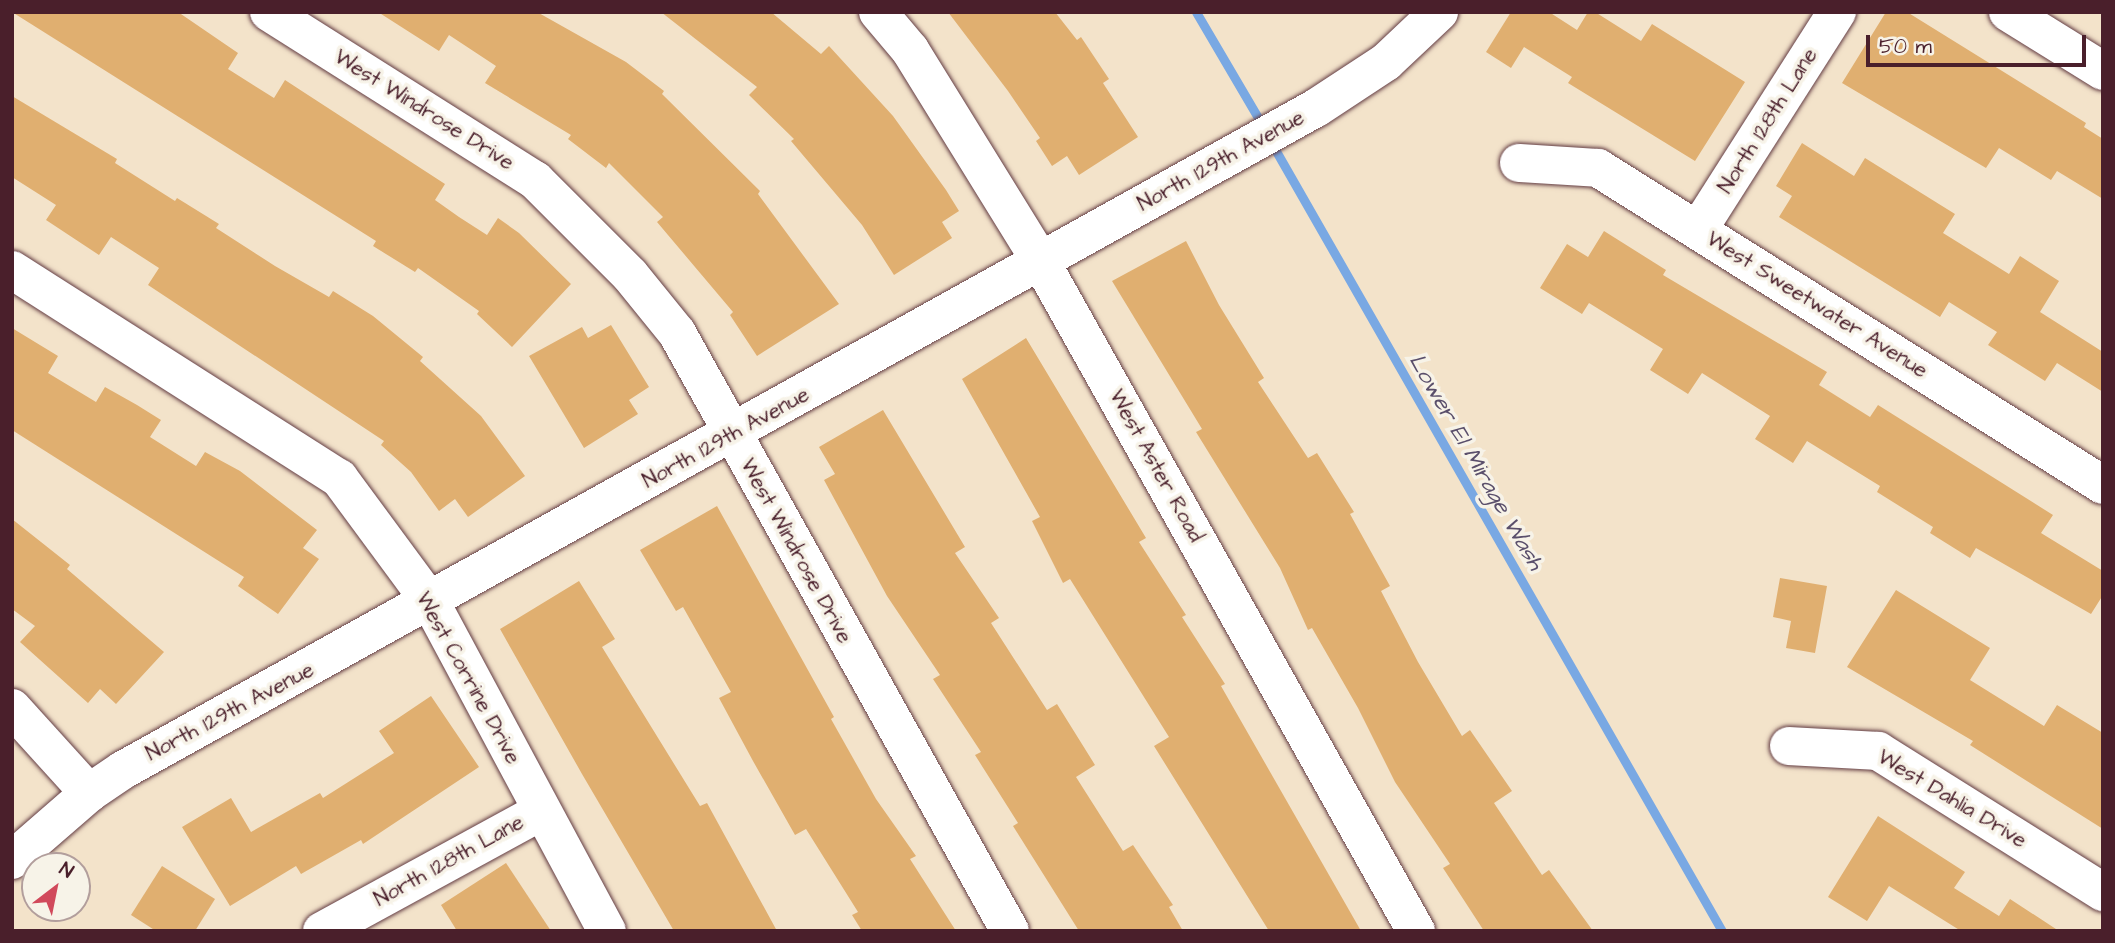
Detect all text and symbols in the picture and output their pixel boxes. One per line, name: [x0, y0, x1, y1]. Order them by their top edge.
scale bar: [1870, 21, 2090, 65]
text: 50 m: [1879, 32, 1932, 61]
street label: West Windrose Drive: [330, 44, 518, 176]
street label: North 128th Lane: [1713, 44, 1823, 198]
street label: North 129th Avenue: [1134, 105, 1308, 217]
street label: West Sweetwater Avenue: [1702, 226, 1932, 384]
water label: Lower El Mirage Wash: [1403, 349, 1549, 575]
street label: North 129th Avenue: [639, 382, 813, 494]
street label: West Aster Road: [1104, 385, 1208, 547]
street label: West Windrose Drive: [735, 454, 857, 648]
street label: West Corrine Drive: [410, 588, 526, 768]
street label: North 129th Avenue: [142, 657, 318, 767]
street label: West Dahlia Drive: [1873, 745, 2031, 853]
street label: North 128th Lane: [370, 810, 528, 912]
north arrow: [21, 852, 91, 922]
text: N: [54, 856, 79, 885]

